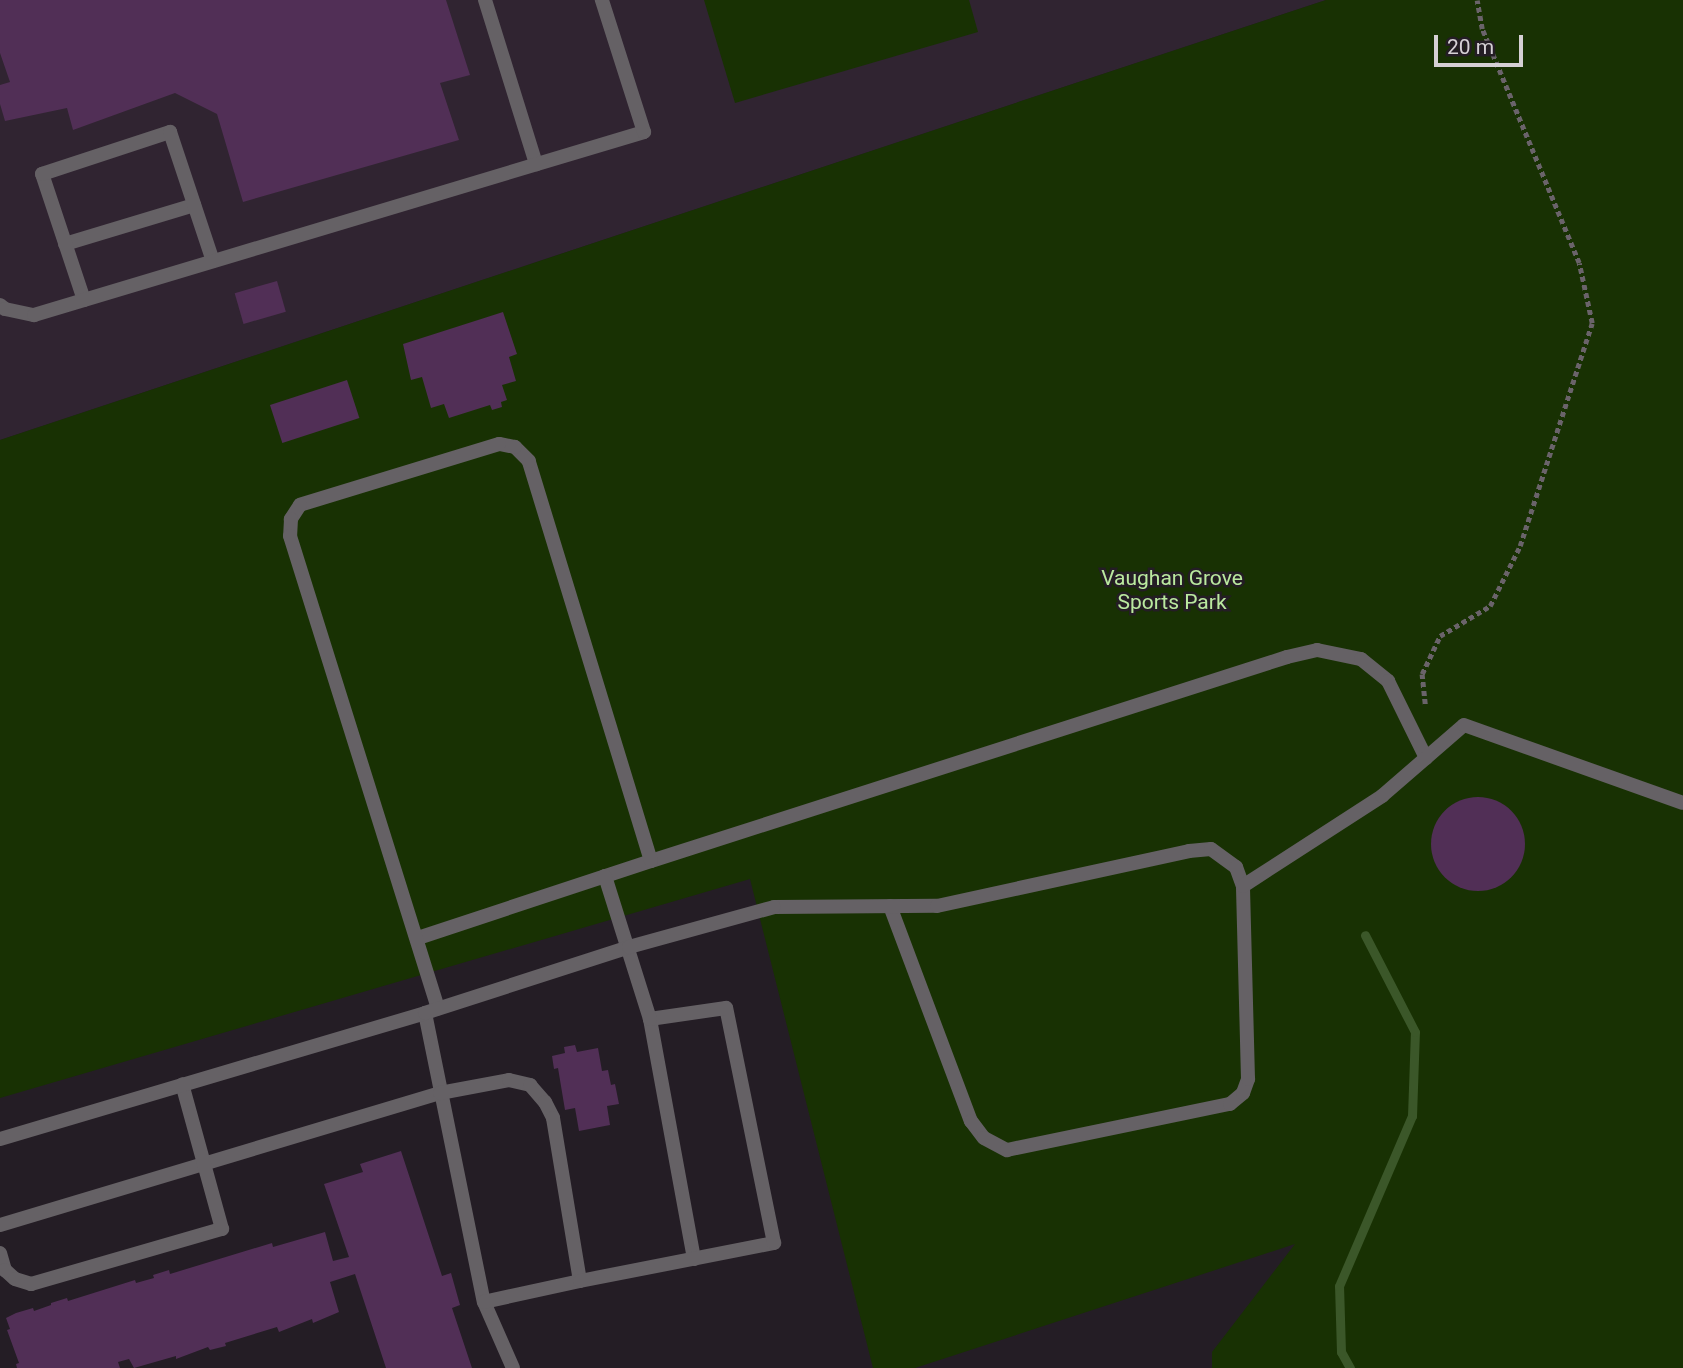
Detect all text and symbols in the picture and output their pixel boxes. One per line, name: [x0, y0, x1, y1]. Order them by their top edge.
scale bar: [1438, 21, 1527, 65]
text: 20 m: [1447, 35, 1494, 59]
park label: Vaughan Grove Sports Park: [1101, 565, 1243, 615]

